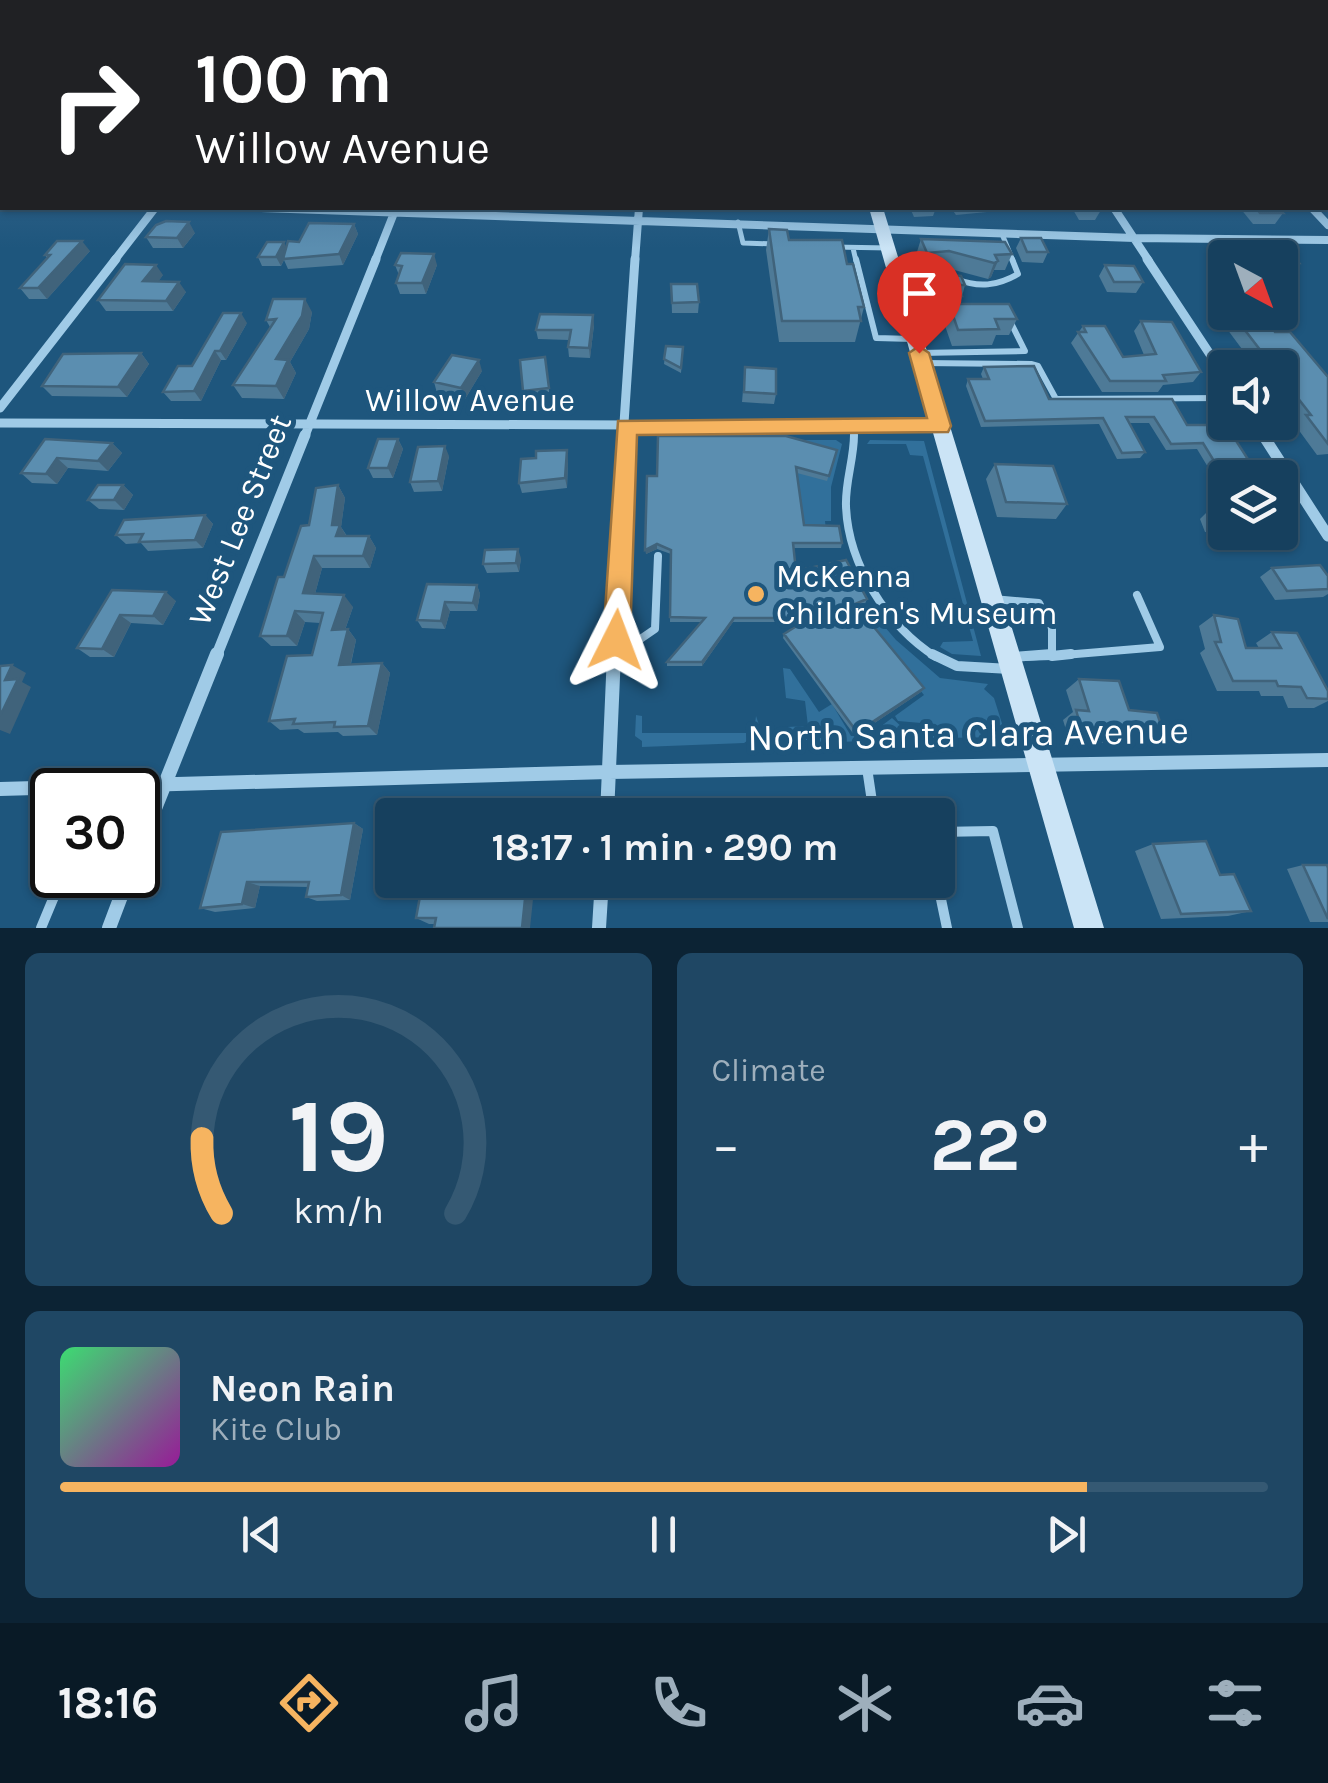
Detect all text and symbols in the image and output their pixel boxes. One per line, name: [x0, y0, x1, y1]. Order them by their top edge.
text: 100 m: [195, 38, 393, 120]
icon: right: [30, 40, 160, 170]
text: Willow Avenue: [195, 122, 490, 174]
north arrow: [1208, 240, 1298, 330]
map controls: [1208, 240, 1298, 550]
pin: [877, 251, 962, 354]
icon: arrive: [892, 266, 947, 321]
button: sound: [1208, 350, 1298, 440]
street label: Willow Avenue: [365, 382, 575, 419]
street label: West Lee Street: [181, 409, 299, 631]
button: layers: [1208, 460, 1298, 550]
place label: McKenna Children's Museum: [776, 558, 1058, 632]
marker: McKenna Children's Museum: [745, 583, 767, 605]
position arrow: [564, 588, 668, 692]
street label: North Santa Clara Avenue: [747, 708, 1189, 760]
speed limit sign: 30: [30, 768, 160, 898]
text: 18:17 · 1 min · 290 m: [492, 825, 838, 870]
text: Climate: [712, 1052, 826, 1089]
text: 19: [288, 1076, 389, 1197]
text: 22°: [930, 1101, 1050, 1189]
text: −: [712, 1113, 740, 1177]
text: +: [1239, 1113, 1268, 1177]
text: km/h: [293, 1190, 384, 1232]
text: Neon Rain: [210, 1366, 395, 1411]
text: Kite Club: [210, 1411, 342, 1448]
icon: previous: [234, 1507, 289, 1562]
icon: pause: [636, 1507, 691, 1562]
icon: next: [1039, 1507, 1094, 1562]
icon: directions: [274, 1668, 344, 1738]
icon: music: [459, 1668, 529, 1738]
icon: phone: [644, 1668, 714, 1738]
icon: climate: [830, 1668, 900, 1738]
icon: car: [1015, 1668, 1085, 1738]
icon: filters: [1200, 1668, 1270, 1738]
text: 18:16: [58, 1677, 158, 1729]

